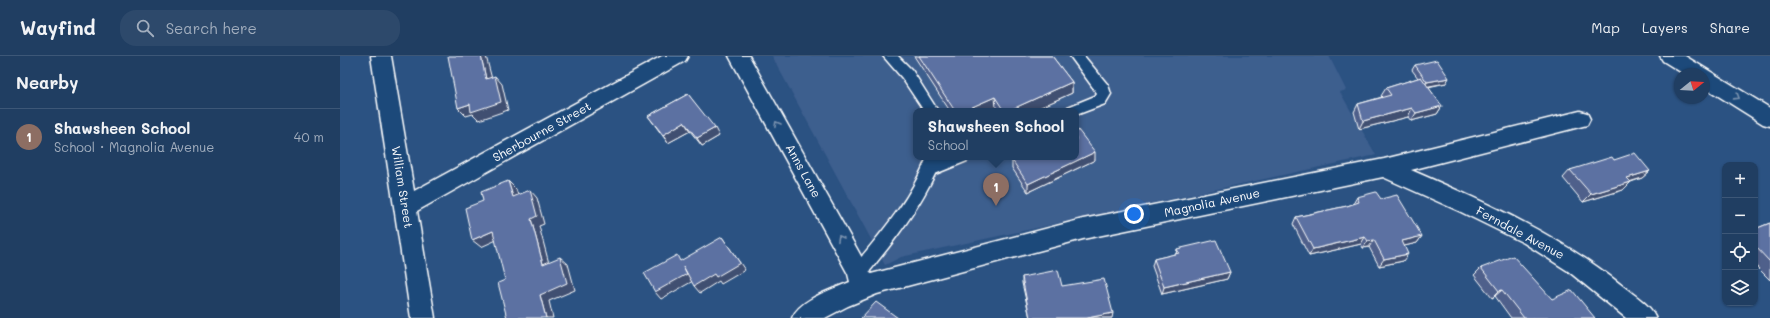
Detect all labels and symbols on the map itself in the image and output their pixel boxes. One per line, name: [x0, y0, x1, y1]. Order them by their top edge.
north arrow: [1674, 68, 1710, 104]
one-way arrow: [1733, 93, 1740, 100]
street label: Sherbourne Street: [489, 97, 594, 165]
one-way arrow: [774, 121, 782, 128]
street label: Anns Lane: [783, 141, 825, 200]
street label: William Street: [389, 145, 417, 229]
pin: 1: [983, 173, 1009, 206]
street label: Magnolia Avenue: [1163, 184, 1261, 220]
street label: Ferndale Avenue: [1474, 202, 1567, 262]
your location: [1124, 204, 1144, 224]
one-way arrow: [837, 235, 845, 242]

